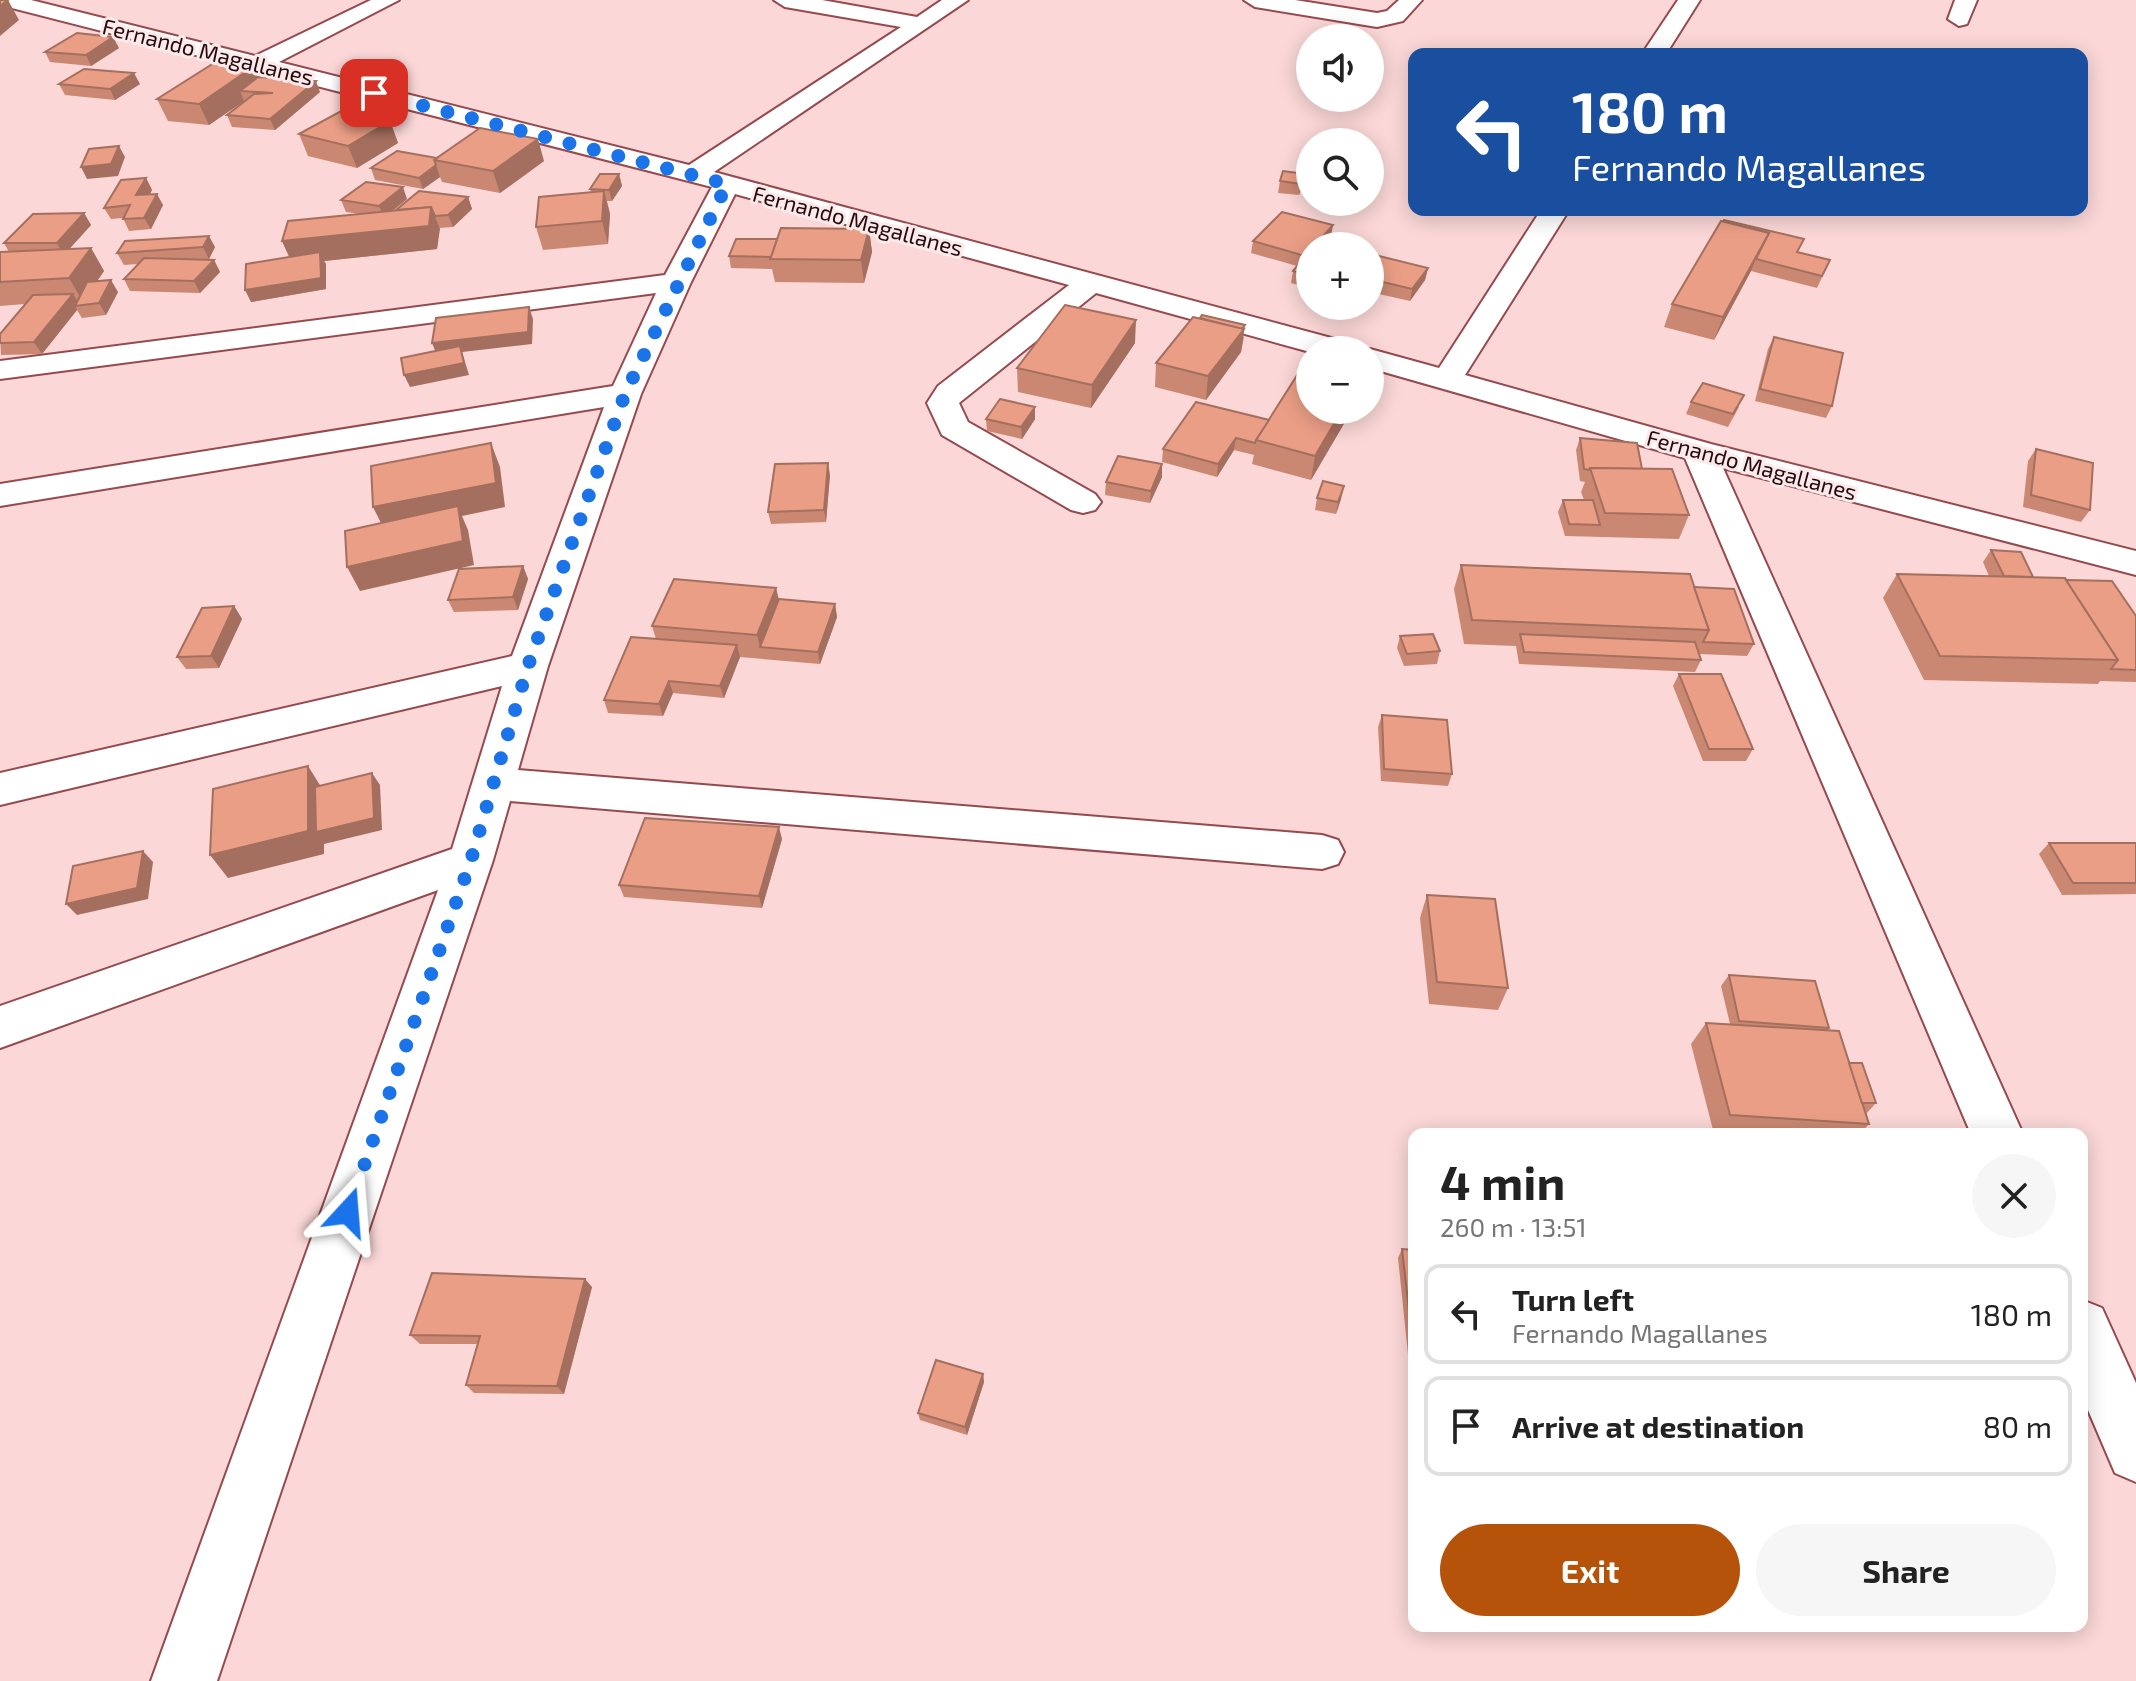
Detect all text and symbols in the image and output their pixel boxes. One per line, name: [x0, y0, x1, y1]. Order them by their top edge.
street label: Fernando Magallanes: [100, 12, 316, 90]
map controls: [1296, 24, 1384, 424]
button: sound: [1296, 24, 1384, 112]
pin: [340, 59, 408, 127]
icon: arrive: [352, 71, 396, 115]
text: 180 m: [1572, 77, 1728, 144]
icon: left: [1440, 80, 1544, 184]
button: search: [1296, 128, 1384, 216]
text: Fernando Magallanes: [1572, 145, 1926, 188]
street label: Fernando Magallanes: [750, 179, 966, 261]
button: +: [1296, 232, 1384, 320]
button: −: [1296, 336, 1384, 424]
street label: Fernando Magallanes: [1644, 423, 1860, 505]
text: 4 min: [1440, 1152, 1565, 1210]
button: close: [1972, 1154, 2056, 1238]
position arrow: [306, 1170, 390, 1254]
text: 260 m · 13:51: [1440, 1211, 1587, 1242]
text: Turn left: [1512, 1281, 1634, 1317]
icon: left: [1444, 1292, 1488, 1336]
text: 180 m: [1971, 1296, 2052, 1332]
text: Fernando Magallanes: [1512, 1317, 1768, 1348]
icon: arrive: [1444, 1404, 1488, 1448]
text: Arrive at destination: [1512, 1408, 1804, 1444]
text: 80 m: [1983, 1408, 2052, 1444]
button: Exit: [1440, 1524, 1740, 1616]
button: Share: [1756, 1524, 2056, 1616]

